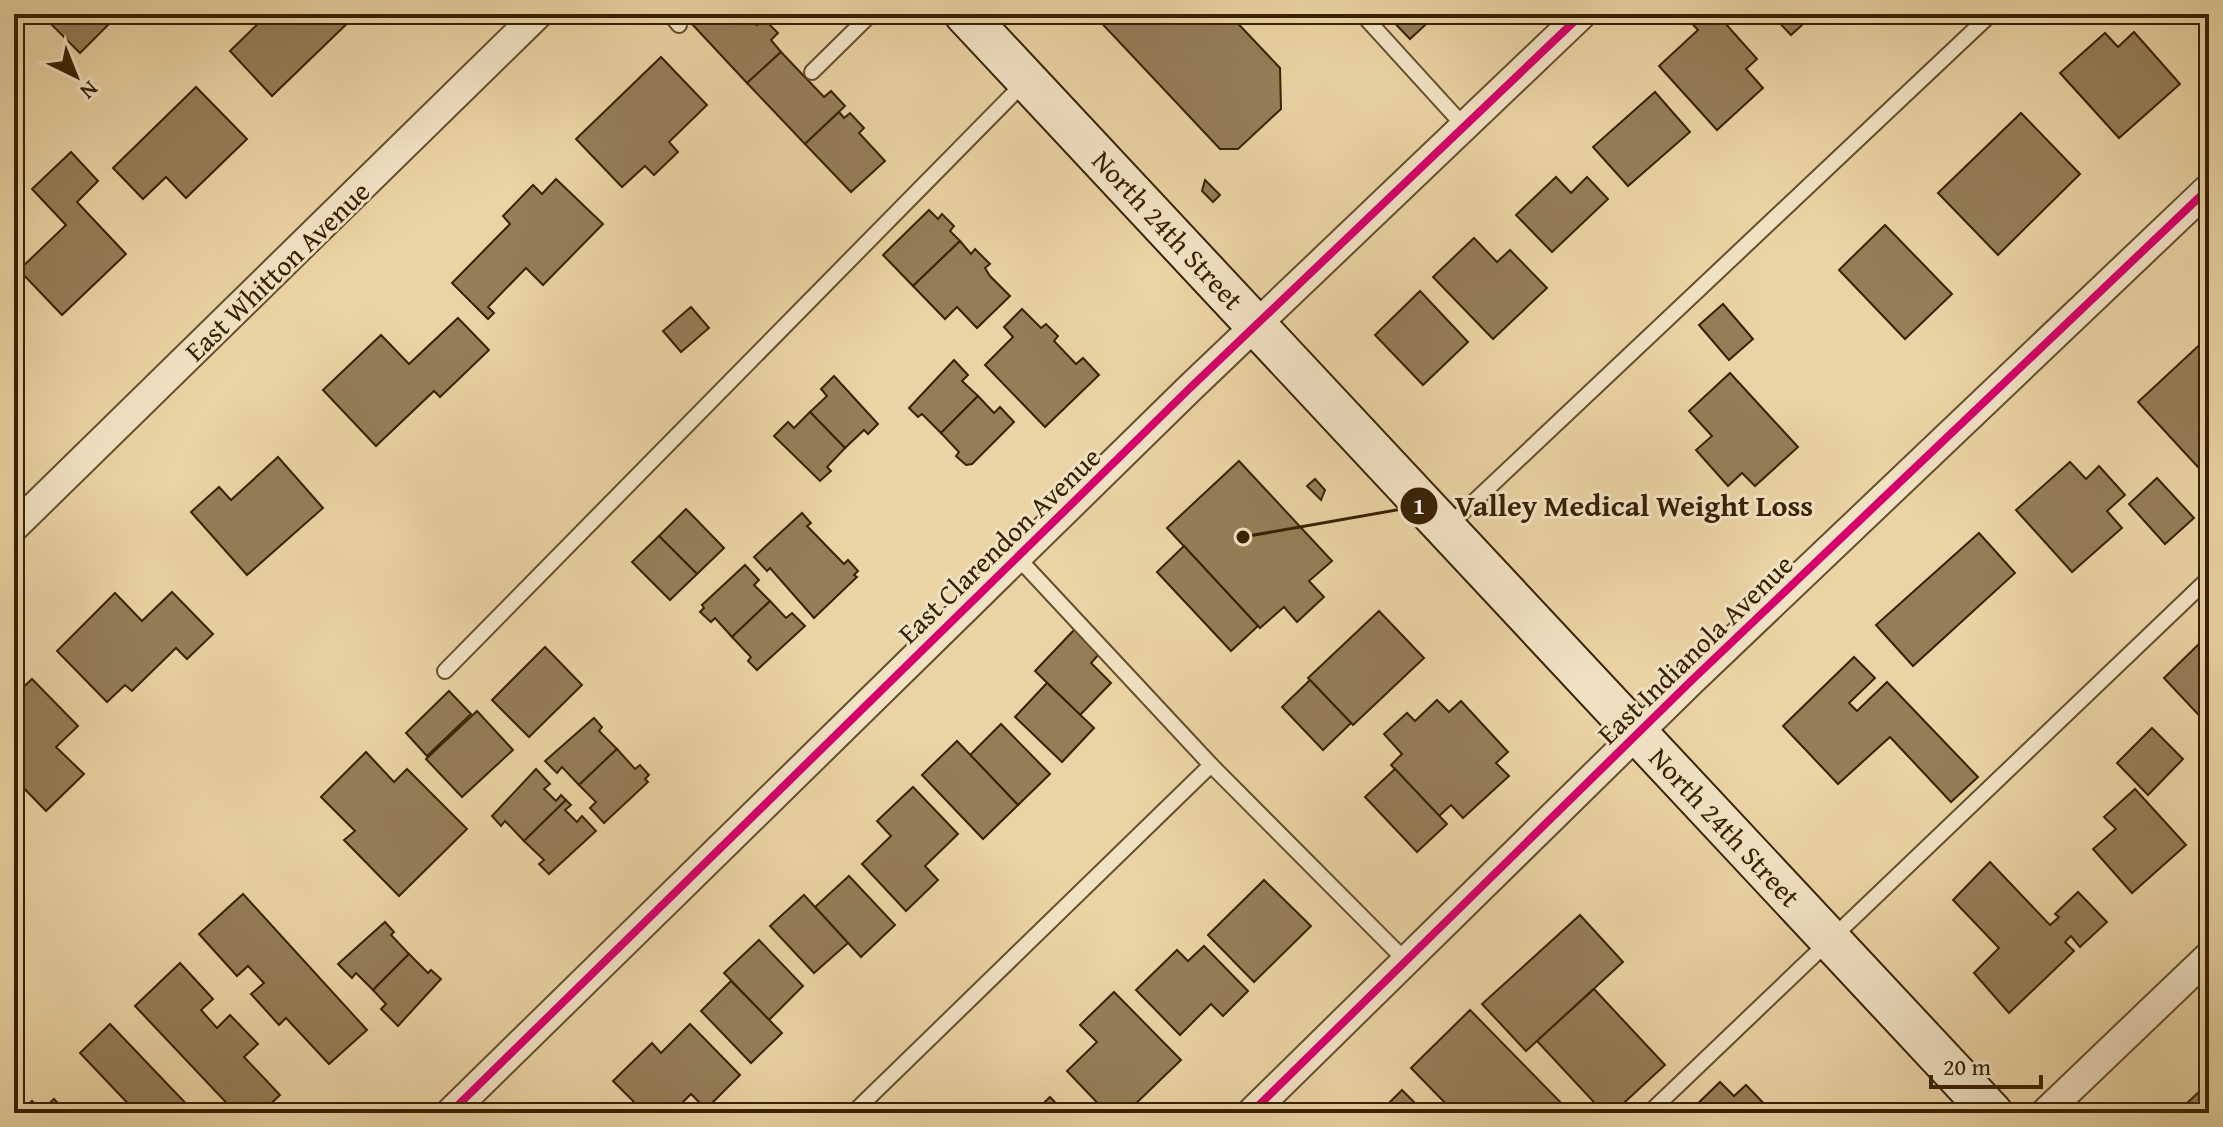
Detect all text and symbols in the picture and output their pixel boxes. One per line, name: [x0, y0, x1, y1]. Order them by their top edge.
north arrow: [36, 36, 116, 116]
text: N: [73, 74, 106, 108]
street label: North 24th Street: [1083, 141, 1254, 319]
street label: East Whitton Avenue: [175, 171, 379, 370]
street label: East Clarendon Avenue: [888, 437, 1109, 652]
callout: Valley Medical Weight Loss: [1399, 479, 1830, 533]
text: Valley Medical Weight Loss: [1455, 483, 1813, 527]
text: 1: [1413, 488, 1425, 523]
street label: East Indianola Avenue: [1588, 544, 1802, 753]
street label: North 24th Street: [1640, 738, 1811, 916]
scale bar: [1931, 1039, 2041, 1089]
text: 20 m: [1943, 1049, 1991, 1084]

